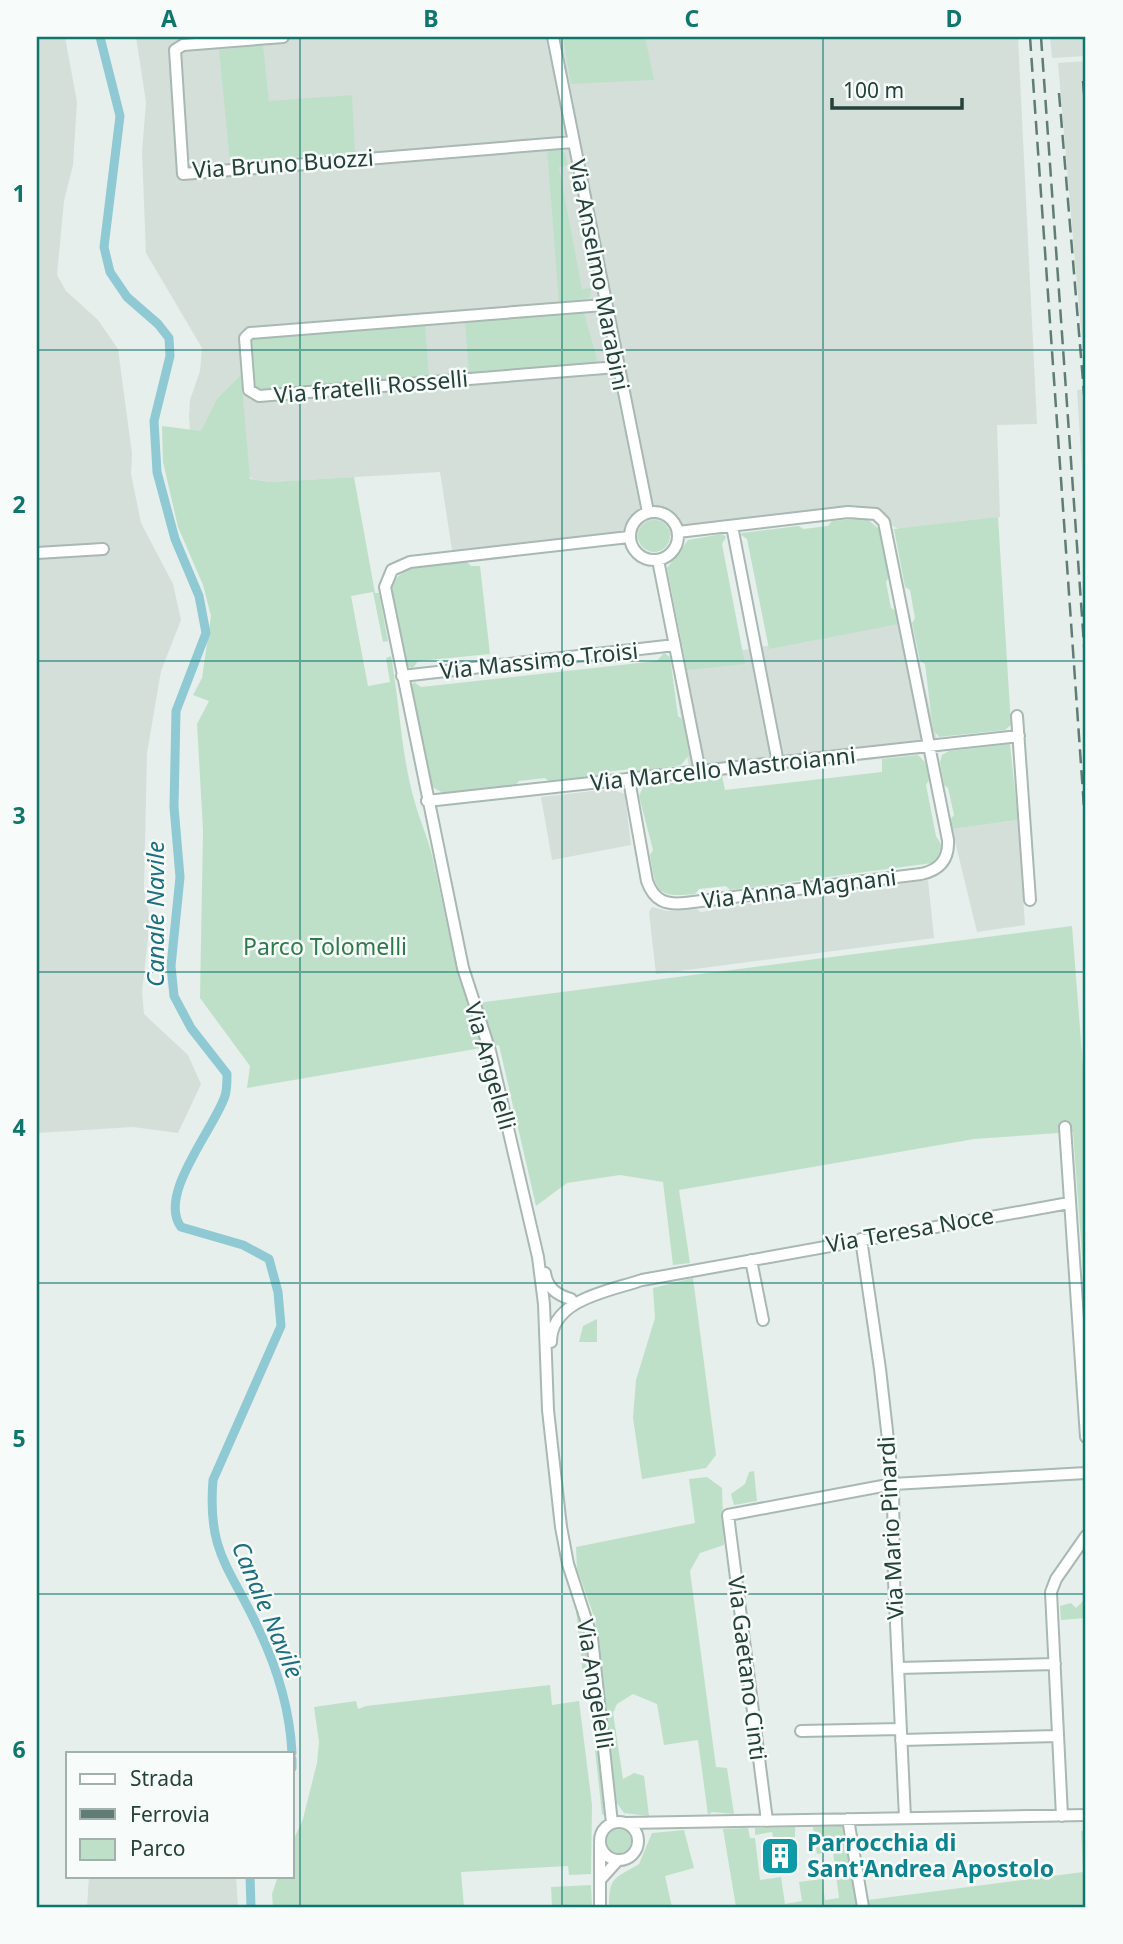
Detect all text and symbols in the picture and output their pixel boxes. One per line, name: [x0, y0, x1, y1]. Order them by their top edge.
text: A: [161, 2, 177, 34]
text: B: [423, 2, 439, 34]
text: C: [685, 2, 700, 34]
text: D: [946, 2, 962, 34]
scale bar: [832, 66, 962, 110]
text: 100 m: [843, 76, 904, 104]
street label: Via Bruno Buozzi: [191, 141, 375, 185]
street label: Via Anselmo Marabini: [562, 157, 638, 393]
text: 1: [12, 177, 26, 209]
street label: Via fratelli Rosselli: [273, 362, 469, 410]
text: 2: [12, 488, 26, 520]
street label: Via Massimo Troisi: [438, 634, 640, 686]
street label: Via Marcello Mastroianni: [589, 738, 857, 798]
text: 3: [12, 799, 26, 831]
water label: Canale Navile: [138, 841, 171, 987]
street label: Via Anna Magnani: [700, 860, 898, 916]
park label: Parco Tolomelli: [243, 930, 407, 962]
street label: Via Angelelli: [457, 998, 524, 1133]
text: 4: [12, 1111, 26, 1143]
street label: Via Teresa Noce: [823, 1198, 996, 1260]
text: 5: [12, 1422, 26, 1454]
street label: Via Mario Pinardi: [869, 1435, 911, 1621]
water label: Canale Navile: [225, 1536, 312, 1683]
street label: Via Gaetano Cinti: [721, 1574, 775, 1762]
street label: Via Angelelli: [570, 1616, 622, 1751]
text: 6: [12, 1733, 26, 1765]
legend: [66, 1752, 294, 1878]
text: Strada: [130, 1764, 194, 1792]
text: Ferrovia: [130, 1800, 210, 1828]
place label: Parrocchia di Sant'Andrea Apostolo: [807, 1826, 1054, 1884]
text: Parco: [130, 1834, 186, 1862]
building icon: Parrocchia di Sant'Andrea Apostolo: [759, 1835, 801, 1877]

